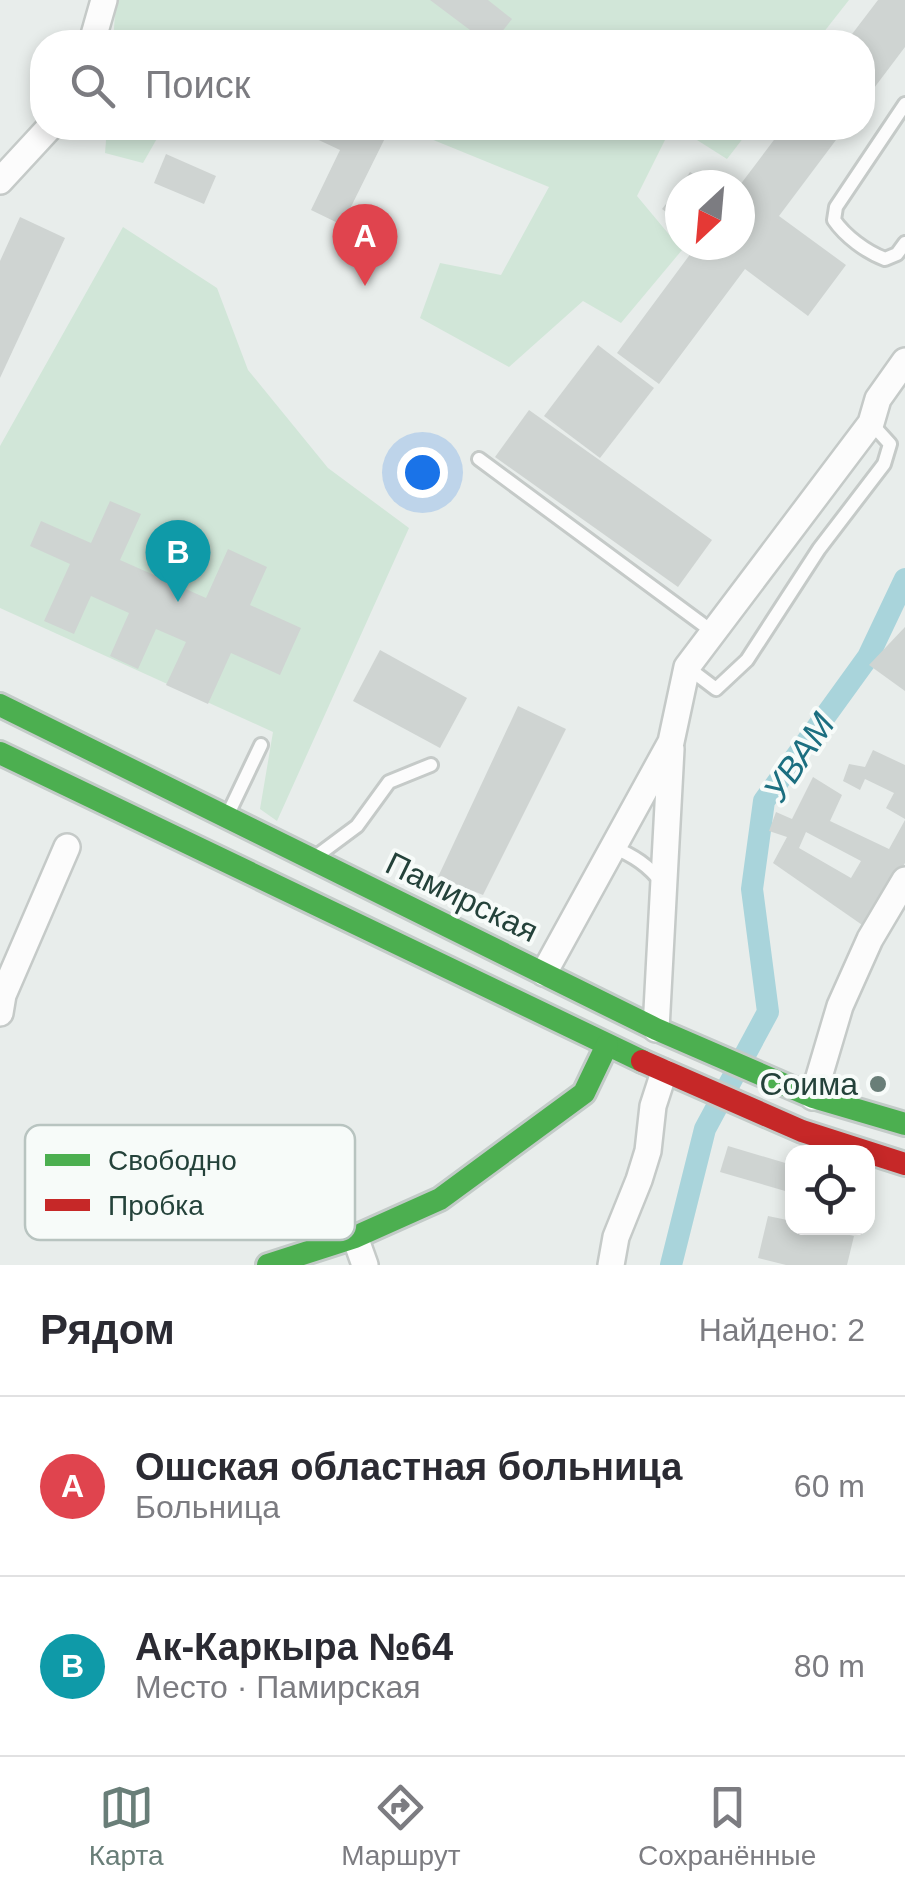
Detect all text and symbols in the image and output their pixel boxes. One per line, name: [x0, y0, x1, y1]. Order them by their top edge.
search box: [30, 30, 875, 140]
icon: search: [65, 58, 120, 113]
text: Поиск: [145, 64, 250, 106]
north arrow: [665, 170, 755, 260]
pin: A: [332, 204, 398, 286]
your location: [397, 447, 448, 498]
pin: B: [146, 520, 210, 602]
water label: УВАМ: [755, 705, 842, 809]
street label: Памирская: [380, 845, 544, 949]
place label: Соима: [759, 1066, 858, 1102]
marker: Соима: [867, 1073, 889, 1095]
legend: [25, 1125, 355, 1240]
text: Свободно: [108, 1145, 237, 1176]
map controls: [785, 1145, 875, 1235]
button: locate: [785, 1145, 875, 1235]
text: Пробка: [108, 1190, 204, 1221]
text: Рядом: [40, 1306, 175, 1353]
text: Найдено: 2: [699, 1312, 865, 1348]
text: Ошская областная больница: [135, 1446, 682, 1488]
text: A: [61, 1468, 84, 1504]
text: 60 m: [794, 1468, 865, 1504]
text: Больница: [135, 1489, 280, 1525]
text: Ак-Каркыра №64: [135, 1626, 453, 1668]
text: B: [61, 1648, 84, 1684]
text: 80 m: [794, 1648, 865, 1684]
text: Место · Памирская: [135, 1669, 421, 1705]
tab: Карта: [89, 1780, 164, 1872]
tab: Маршрут: [341, 1780, 460, 1872]
tab: Сохранённые: [638, 1780, 816, 1872]

